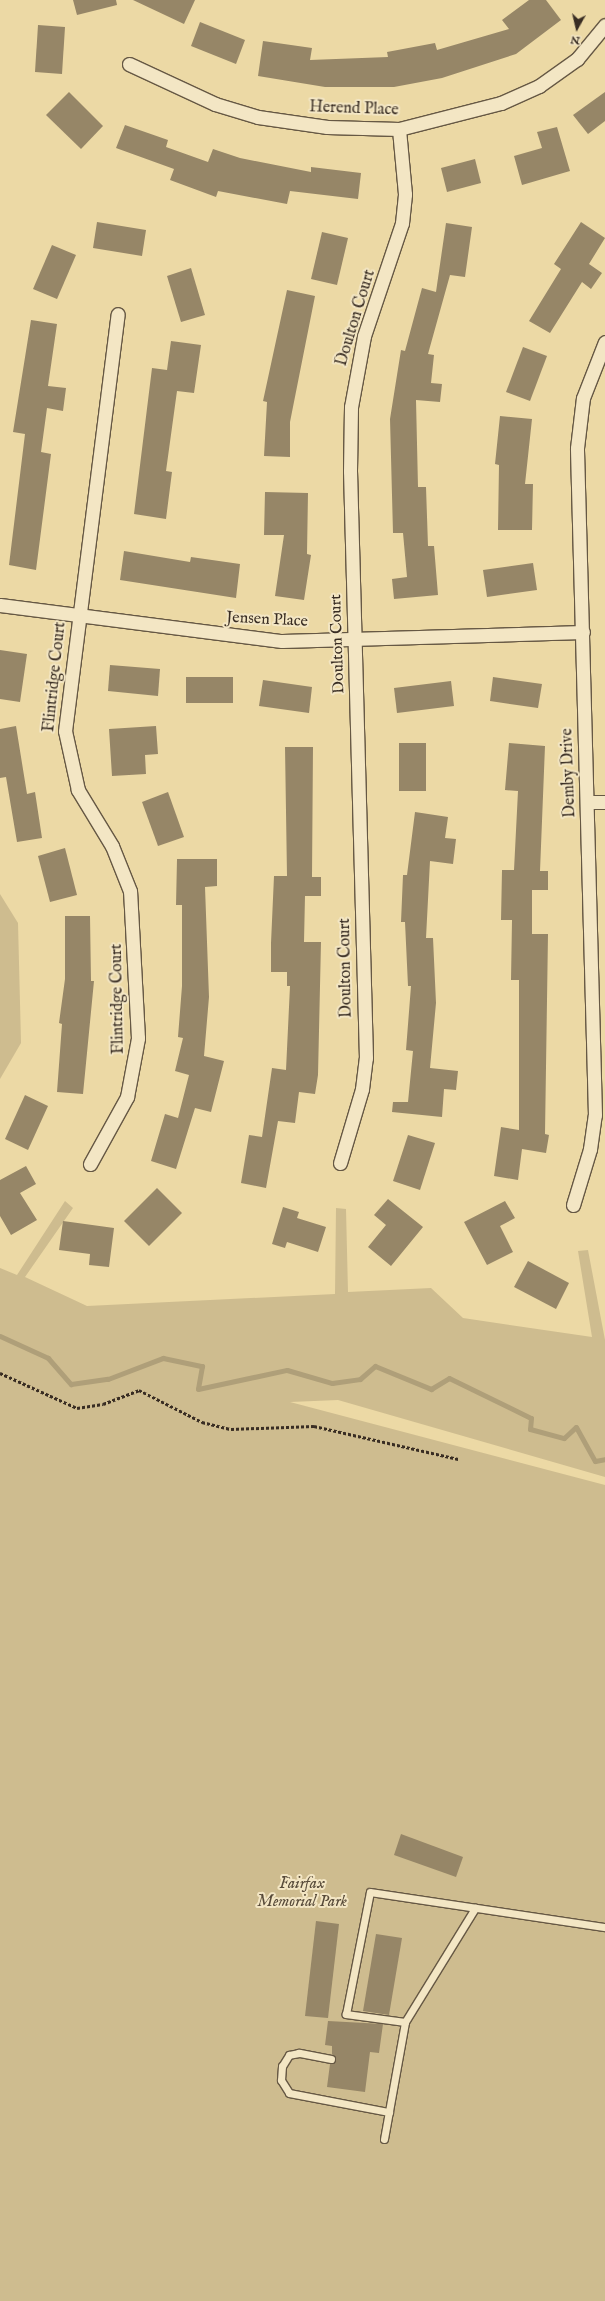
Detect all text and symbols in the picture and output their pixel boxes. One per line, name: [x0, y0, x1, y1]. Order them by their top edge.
north arrow: [557, 8, 597, 48]
text: N: [570, 32, 581, 47]
street label: Herend Place: [309, 98, 399, 120]
street label: Doulton Court: [332, 267, 380, 369]
street label: Doulton Court: [327, 594, 349, 694]
street label: Jensen Place: [226, 608, 308, 632]
street label: Flintridge Court: [40, 621, 70, 733]
street label: Demby Drive: [558, 728, 580, 818]
street label: Doulton Court: [336, 918, 356, 1018]
street label: Flintridge Court: [107, 944, 129, 1054]
park label: Fairfax Memorial Park: [257, 1874, 347, 1912]

